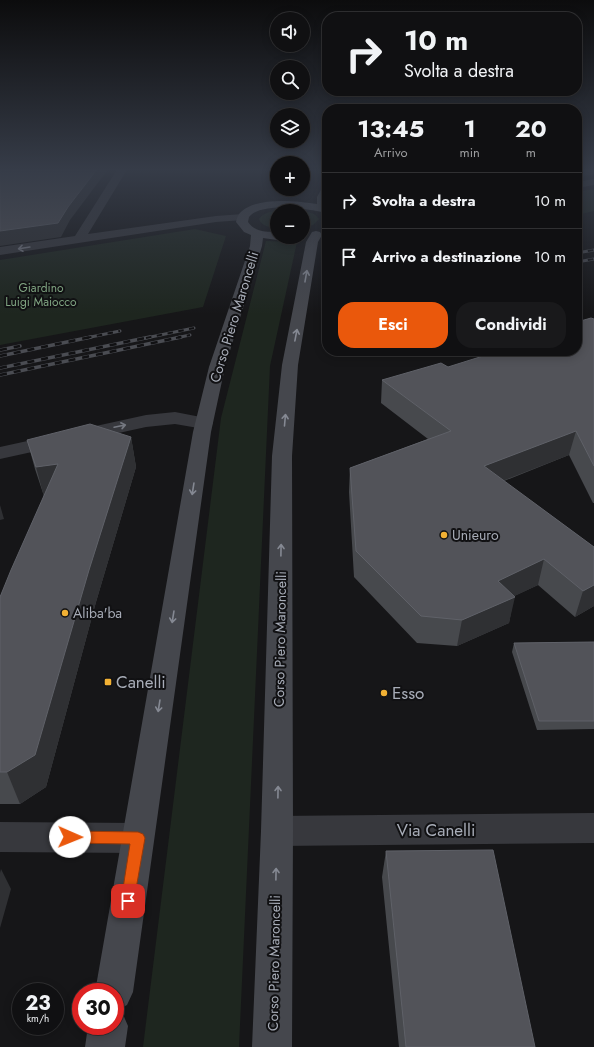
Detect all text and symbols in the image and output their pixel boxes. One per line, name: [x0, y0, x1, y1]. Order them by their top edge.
map controls: [270, 12, 310, 244]
button: sound: [270, 12, 310, 52]
text: 10 m: [404, 20, 468, 61]
icon: right: [338, 28, 390, 80]
text: Svolta a destra: [404, 58, 514, 84]
button: search: [270, 60, 310, 100]
button: layers: [270, 108, 310, 148]
text: 13:45: [357, 111, 424, 146]
text: 1: [464, 111, 476, 146]
text: 20: [515, 111, 547, 146]
text: Arrivo: [374, 143, 408, 162]
text: min: [460, 143, 480, 162]
text: m: [526, 143, 536, 162]
button: +: [270, 156, 310, 196]
icon: right: [338, 190, 360, 212]
text: Svolta a destra: [372, 190, 476, 212]
text: 10 m: [534, 190, 566, 212]
button: −: [270, 204, 310, 244]
one-way arrow: [18, 244, 31, 252]
icon: arrive: [338, 246, 360, 268]
text: Arrivo a destinazione: [372, 246, 521, 268]
text: 10 m: [534, 246, 566, 268]
street label: Corso Piero Maroncelli: [205, 249, 263, 385]
one-way arrow: [303, 270, 311, 283]
park label: Giardino Luigi Maiocco: [5, 279, 77, 311]
button: Esci: [338, 302, 448, 348]
button: Condividi: [456, 302, 566, 348]
one-way arrow: [292, 329, 300, 342]
one-way arrow: [282, 414, 289, 427]
one-way arrow: [113, 422, 126, 430]
one-way arrow: [188, 482, 196, 495]
place label: Unieuro: [452, 525, 499, 545]
marker: Unieuro: [439, 530, 449, 540]
one-way arrow: [277, 544, 285, 557]
street label: Corso Piero Maroncelli: [269, 571, 291, 707]
place label: Aliba'ba: [73, 603, 122, 623]
marker: Aliba'ba: [60, 608, 70, 618]
one-way arrow: [169, 610, 177, 623]
place label: Canelli: [116, 670, 166, 694]
marker: Canelli: [103, 677, 113, 687]
place label: Esso: [392, 681, 424, 705]
marker: Esso: [379, 688, 389, 698]
one-way arrow: [155, 699, 163, 712]
one-way arrow: [274, 786, 282, 799]
position arrow: [49, 816, 91, 858]
street label: Via Canelli: [397, 818, 475, 842]
one-way arrow: [273, 868, 280, 881]
pin: [111, 884, 145, 918]
icon: arrive: [117, 890, 139, 912]
street label: Corso Piero Maroncelli: [263, 895, 285, 1031]
speed limit sign: 30: [72, 983, 124, 1035]
text: 23: [25, 989, 51, 1018]
text: km/h: [27, 1011, 49, 1026]

